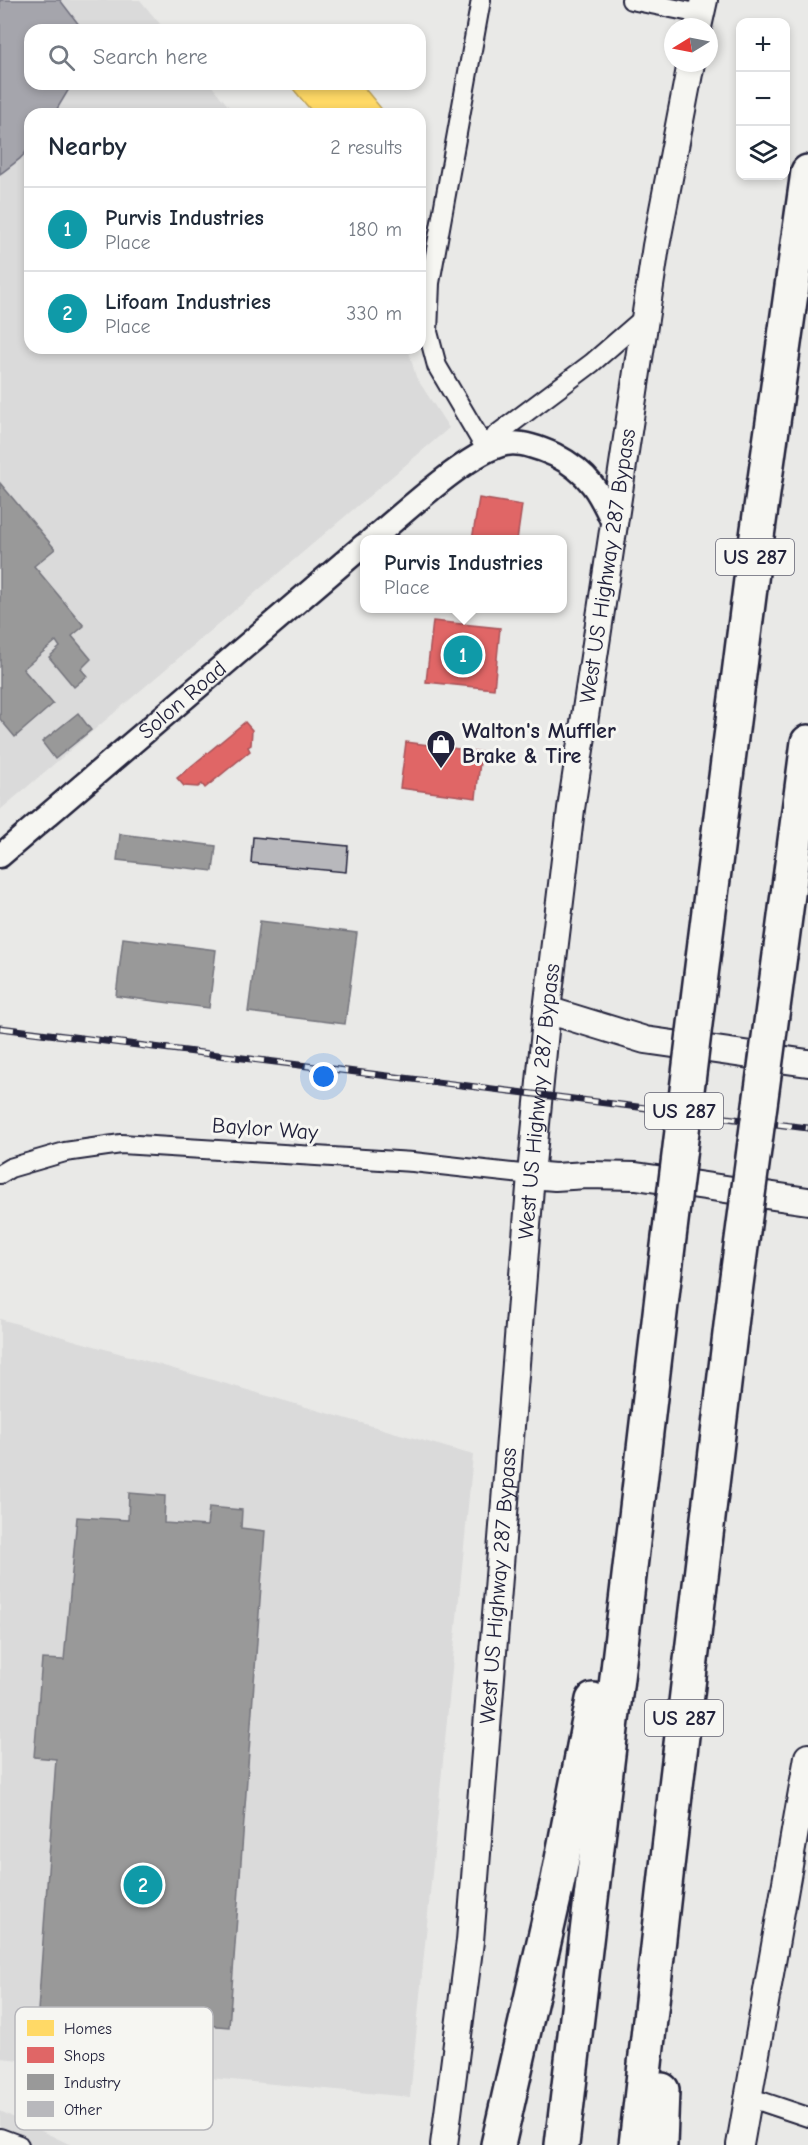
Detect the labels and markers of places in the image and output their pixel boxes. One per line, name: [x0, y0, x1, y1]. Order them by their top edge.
pin: 1: [444, 632, 482, 678]
place label: Walton's Muffler Brake & Tire: [462, 718, 616, 769]
shop icon: Walton's Muffler Brake & Tire: [425, 728, 457, 770]
pin: 2: [124, 1862, 162, 1908]

